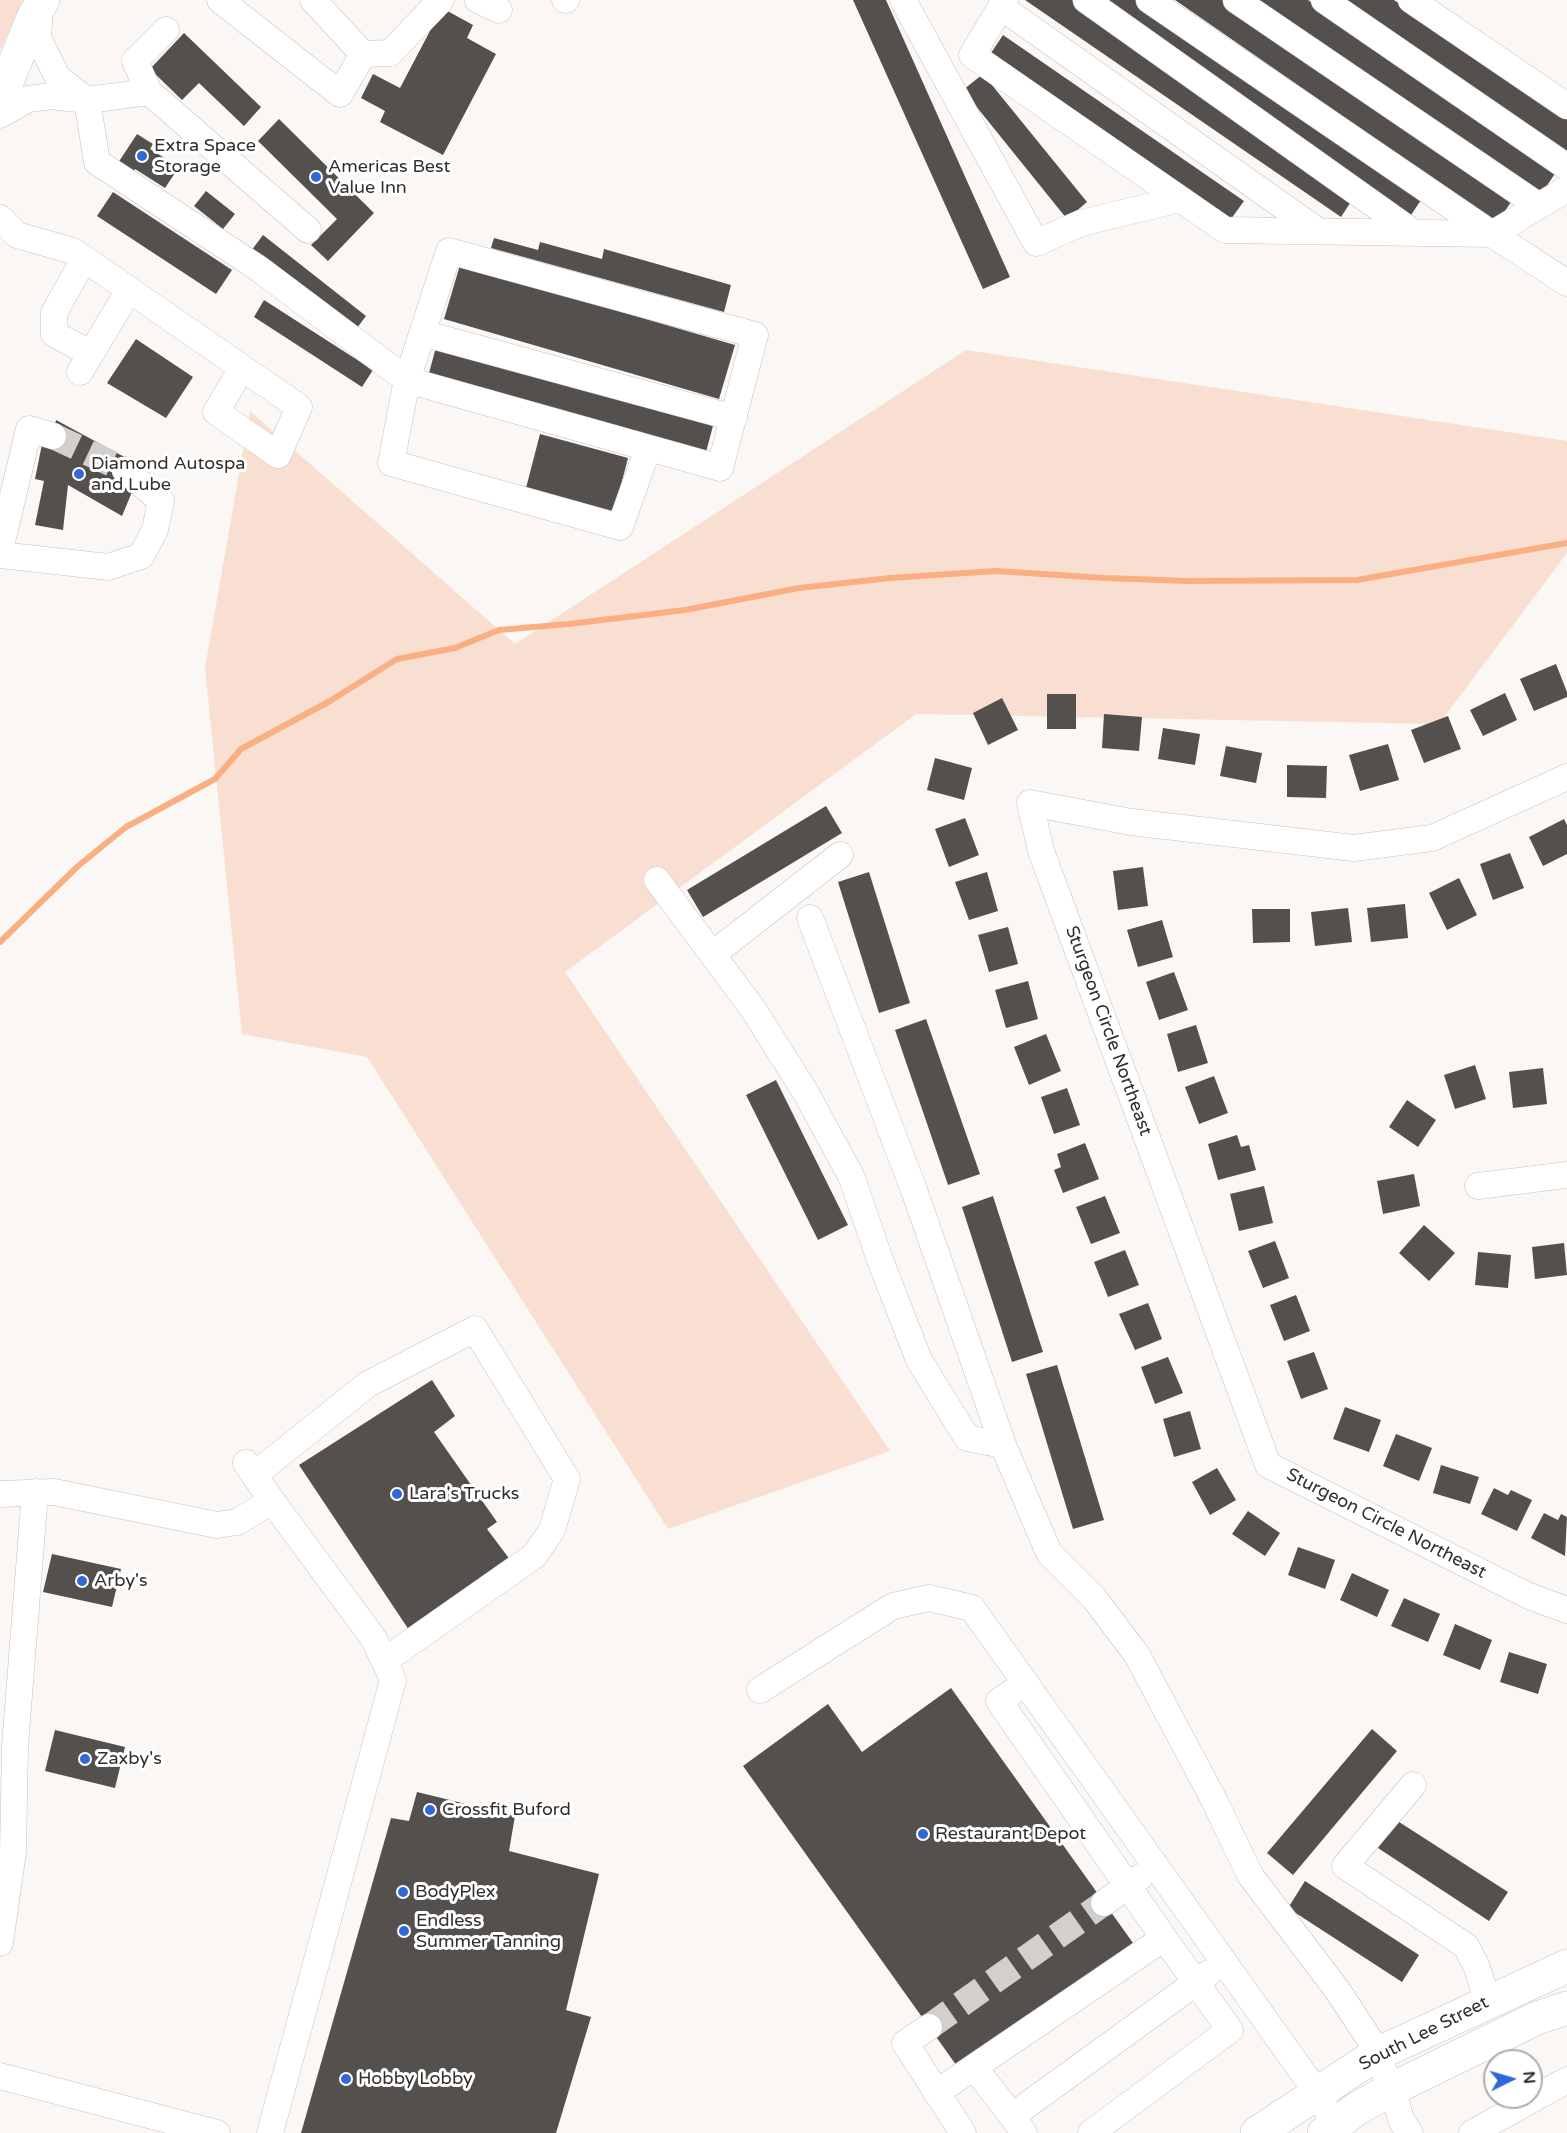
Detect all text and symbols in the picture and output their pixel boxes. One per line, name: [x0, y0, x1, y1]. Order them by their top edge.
place label: Extra Space Storage: [154, 135, 256, 178]
marker: Extra Space Storage: [135, 149, 149, 163]
place label: Americas Best Value Inn: [328, 156, 450, 198]
marker: Americas Best Value Inn: [309, 170, 323, 184]
place label: Diamond Autospa and Lube: [91, 453, 245, 496]
marker: Diamond Autospa and Lube: [72, 467, 86, 481]
street label: Sturgeon Circle Northeast: [1060, 923, 1156, 1139]
street label: Sturgeon Circle Northeast: [1282, 1464, 1490, 1584]
place label: Lara's Trucks: [409, 1483, 520, 1505]
marker: Lara's Trucks: [390, 1487, 404, 1501]
place label: Arby's: [94, 1570, 148, 1592]
marker: Arby's: [75, 1574, 89, 1588]
place label: Zaxby's: [97, 1748, 162, 1770]
marker: Zaxby's: [78, 1752, 92, 1766]
place label: Crossfit Buford: [442, 1799, 571, 1821]
marker: Crossfit Buford: [423, 1803, 437, 1817]
place label: Restaurant Depot: [935, 1823, 1086, 1845]
marker: Restaurant Depot: [916, 1827, 930, 1841]
place label: BodyPlex: [415, 1881, 495, 1903]
marker: BodyPlex: [396, 1885, 410, 1899]
place label: Endless Summer Tanning: [416, 1910, 561, 1952]
marker: Endless Summer Tanning: [397, 1924, 411, 1938]
street label: South Lee Street: [1356, 1992, 1492, 2076]
north arrow: [1483, 2049, 1543, 2109]
place label: Hobby Lobby: [358, 2068, 473, 2090]
text: N: [1518, 2070, 1539, 2085]
marker: Hobby Lobby: [339, 2072, 353, 2086]

